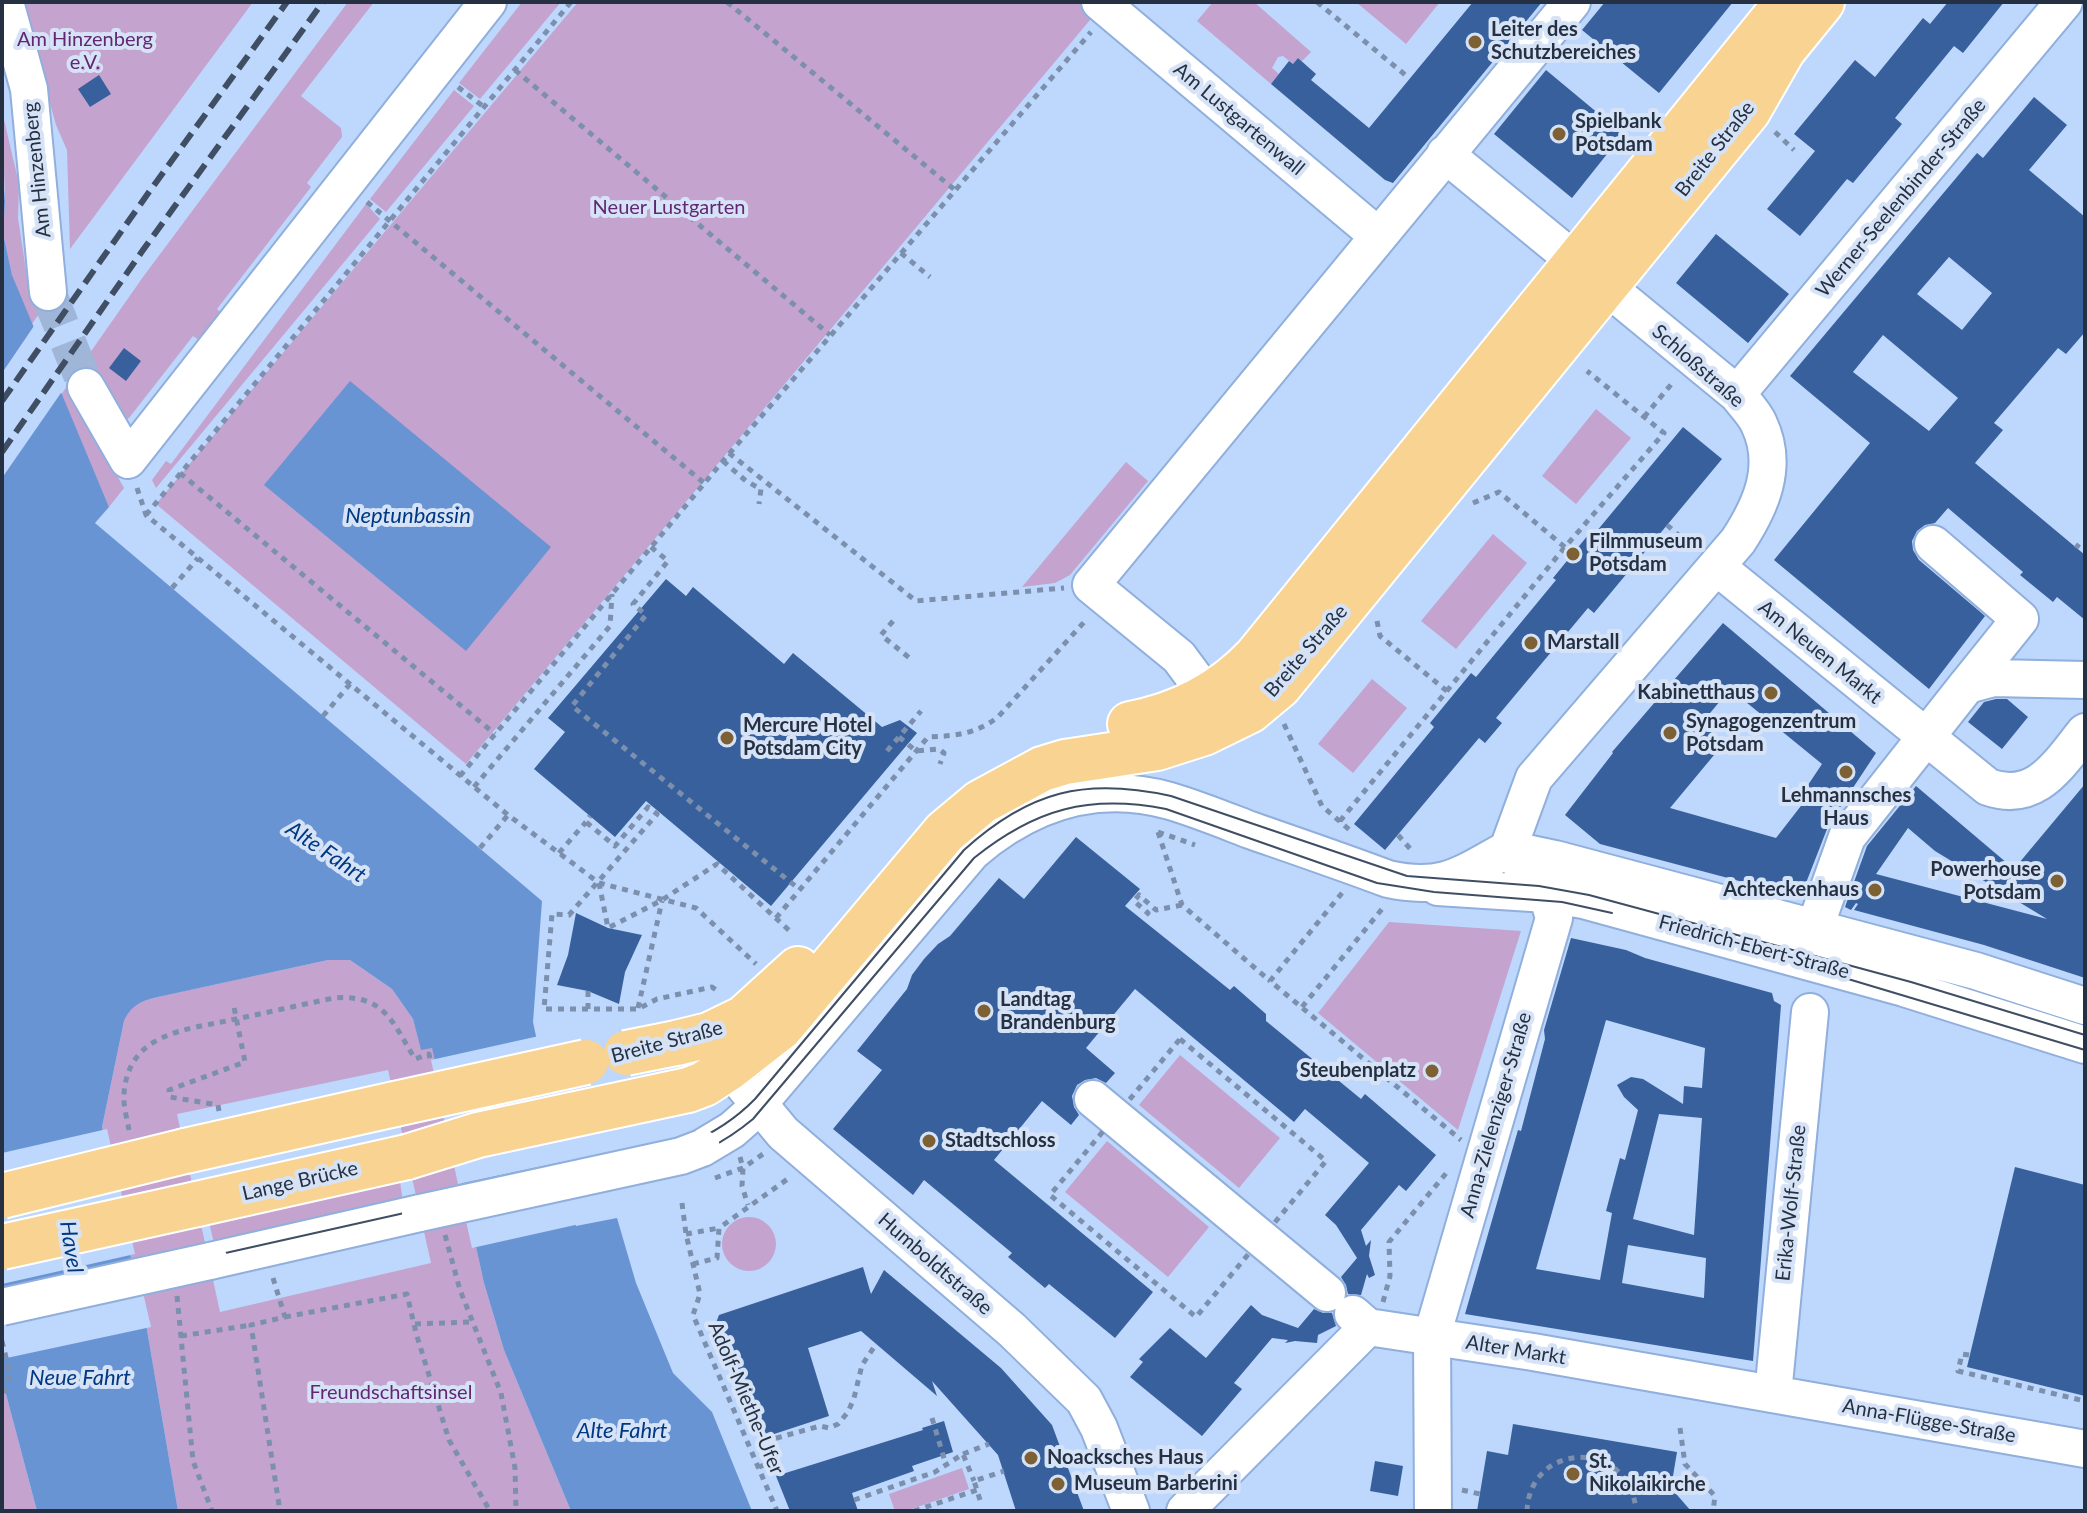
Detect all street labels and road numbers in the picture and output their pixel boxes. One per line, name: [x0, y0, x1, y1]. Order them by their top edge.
street label: Am Lustgartenwall: [1169, 57, 1309, 181]
street label: Werner-Seelenbinder-Straße: [1811, 94, 1991, 302]
street label: Breite Straße: [1670, 96, 1760, 202]
street label: Am Hinzenberg: [18, 101, 56, 239]
street label: Schloßstraße: [1647, 319, 1749, 413]
street label: Am Neuen Markt: [1754, 595, 1886, 709]
street label: Breite Straße: [1259, 600, 1353, 702]
street label: Friedrich-Ebert-Straße: [1656, 910, 1852, 984]
street label: Anna-Zielenziger-Straße: [1455, 1010, 1537, 1220]
street label: Breite Straße: [609, 1016, 725, 1068]
street label: Erika-Wolf-Straße: [1771, 1124, 1811, 1282]
street label: Lange Brücke: [240, 1156, 360, 1206]
street label: Humboldtstraße: [873, 1208, 997, 1320]
street label: Adolf-Miethe-Ufer: [703, 1318, 789, 1478]
street label: Alter Markt: [1464, 1330, 1568, 1370]
street label: Anna-Flügge-Straße: [1840, 1394, 2018, 1448]

